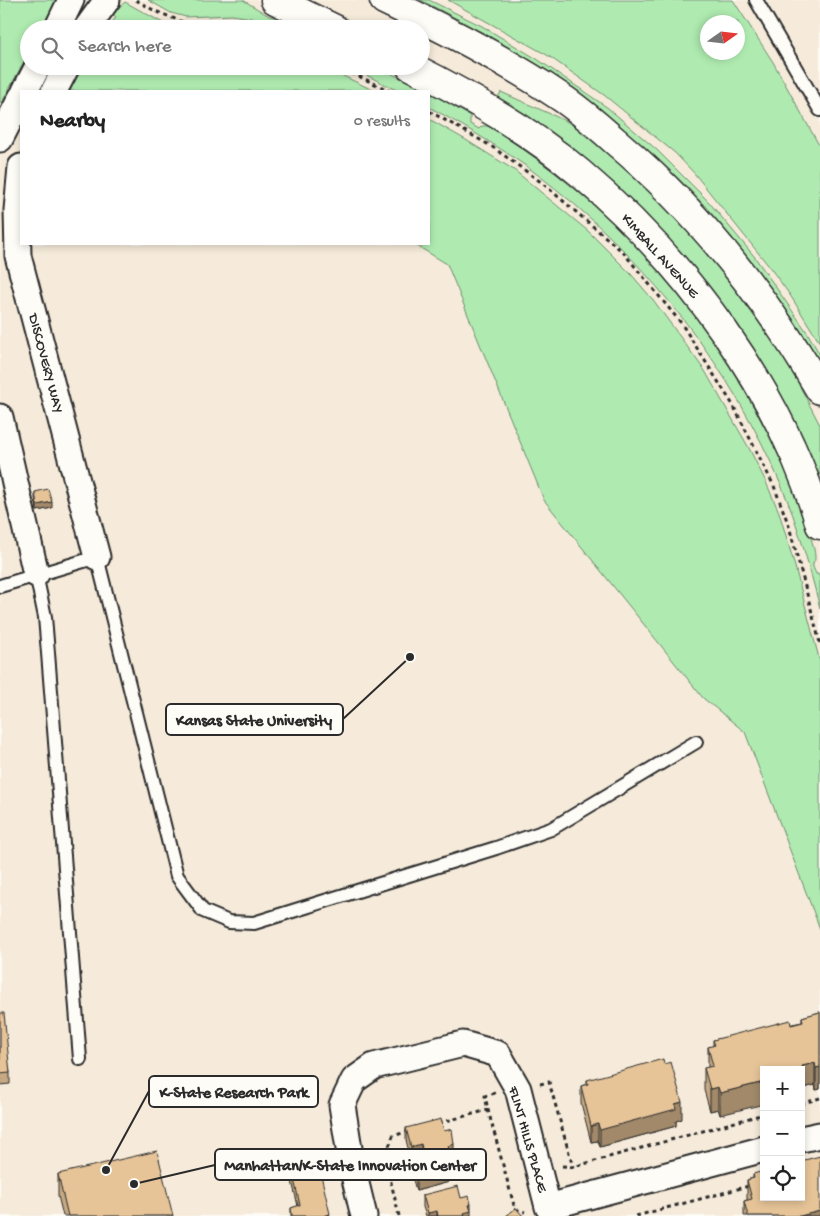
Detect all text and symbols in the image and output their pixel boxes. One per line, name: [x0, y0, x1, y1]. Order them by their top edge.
north arrow: [700, 15, 745, 60]
search box: [20, 20, 430, 75]
icon: search: [38, 34, 66, 62]
text: Search here: [78, 36, 172, 59]
text: Nearby: [40, 110, 105, 135]
text: 0 results: [354, 113, 410, 132]
street label: KIMBALL AVENUE: [617, 210, 703, 303]
street label: DISCOVERY WAY: [23, 311, 67, 415]
callout: Kansas State University: [166, 704, 343, 735]
text: Kansas State University: [175, 713, 332, 732]
map controls: [760, 1066, 805, 1201]
button: +: [760, 1066, 805, 1111]
callout: K-State Research Park: [149, 1076, 318, 1107]
street label: FLINT HILLS PLACE: [503, 1083, 551, 1195]
text: K-State Research Park: [159, 1085, 310, 1104]
button: −: [760, 1111, 805, 1156]
callout: Manhattan/K-State Innovation Center: [215, 1149, 486, 1180]
button: locate: [760, 1156, 805, 1201]
text: Manhattan/K-State Innovation Center: [224, 1158, 478, 1177]

